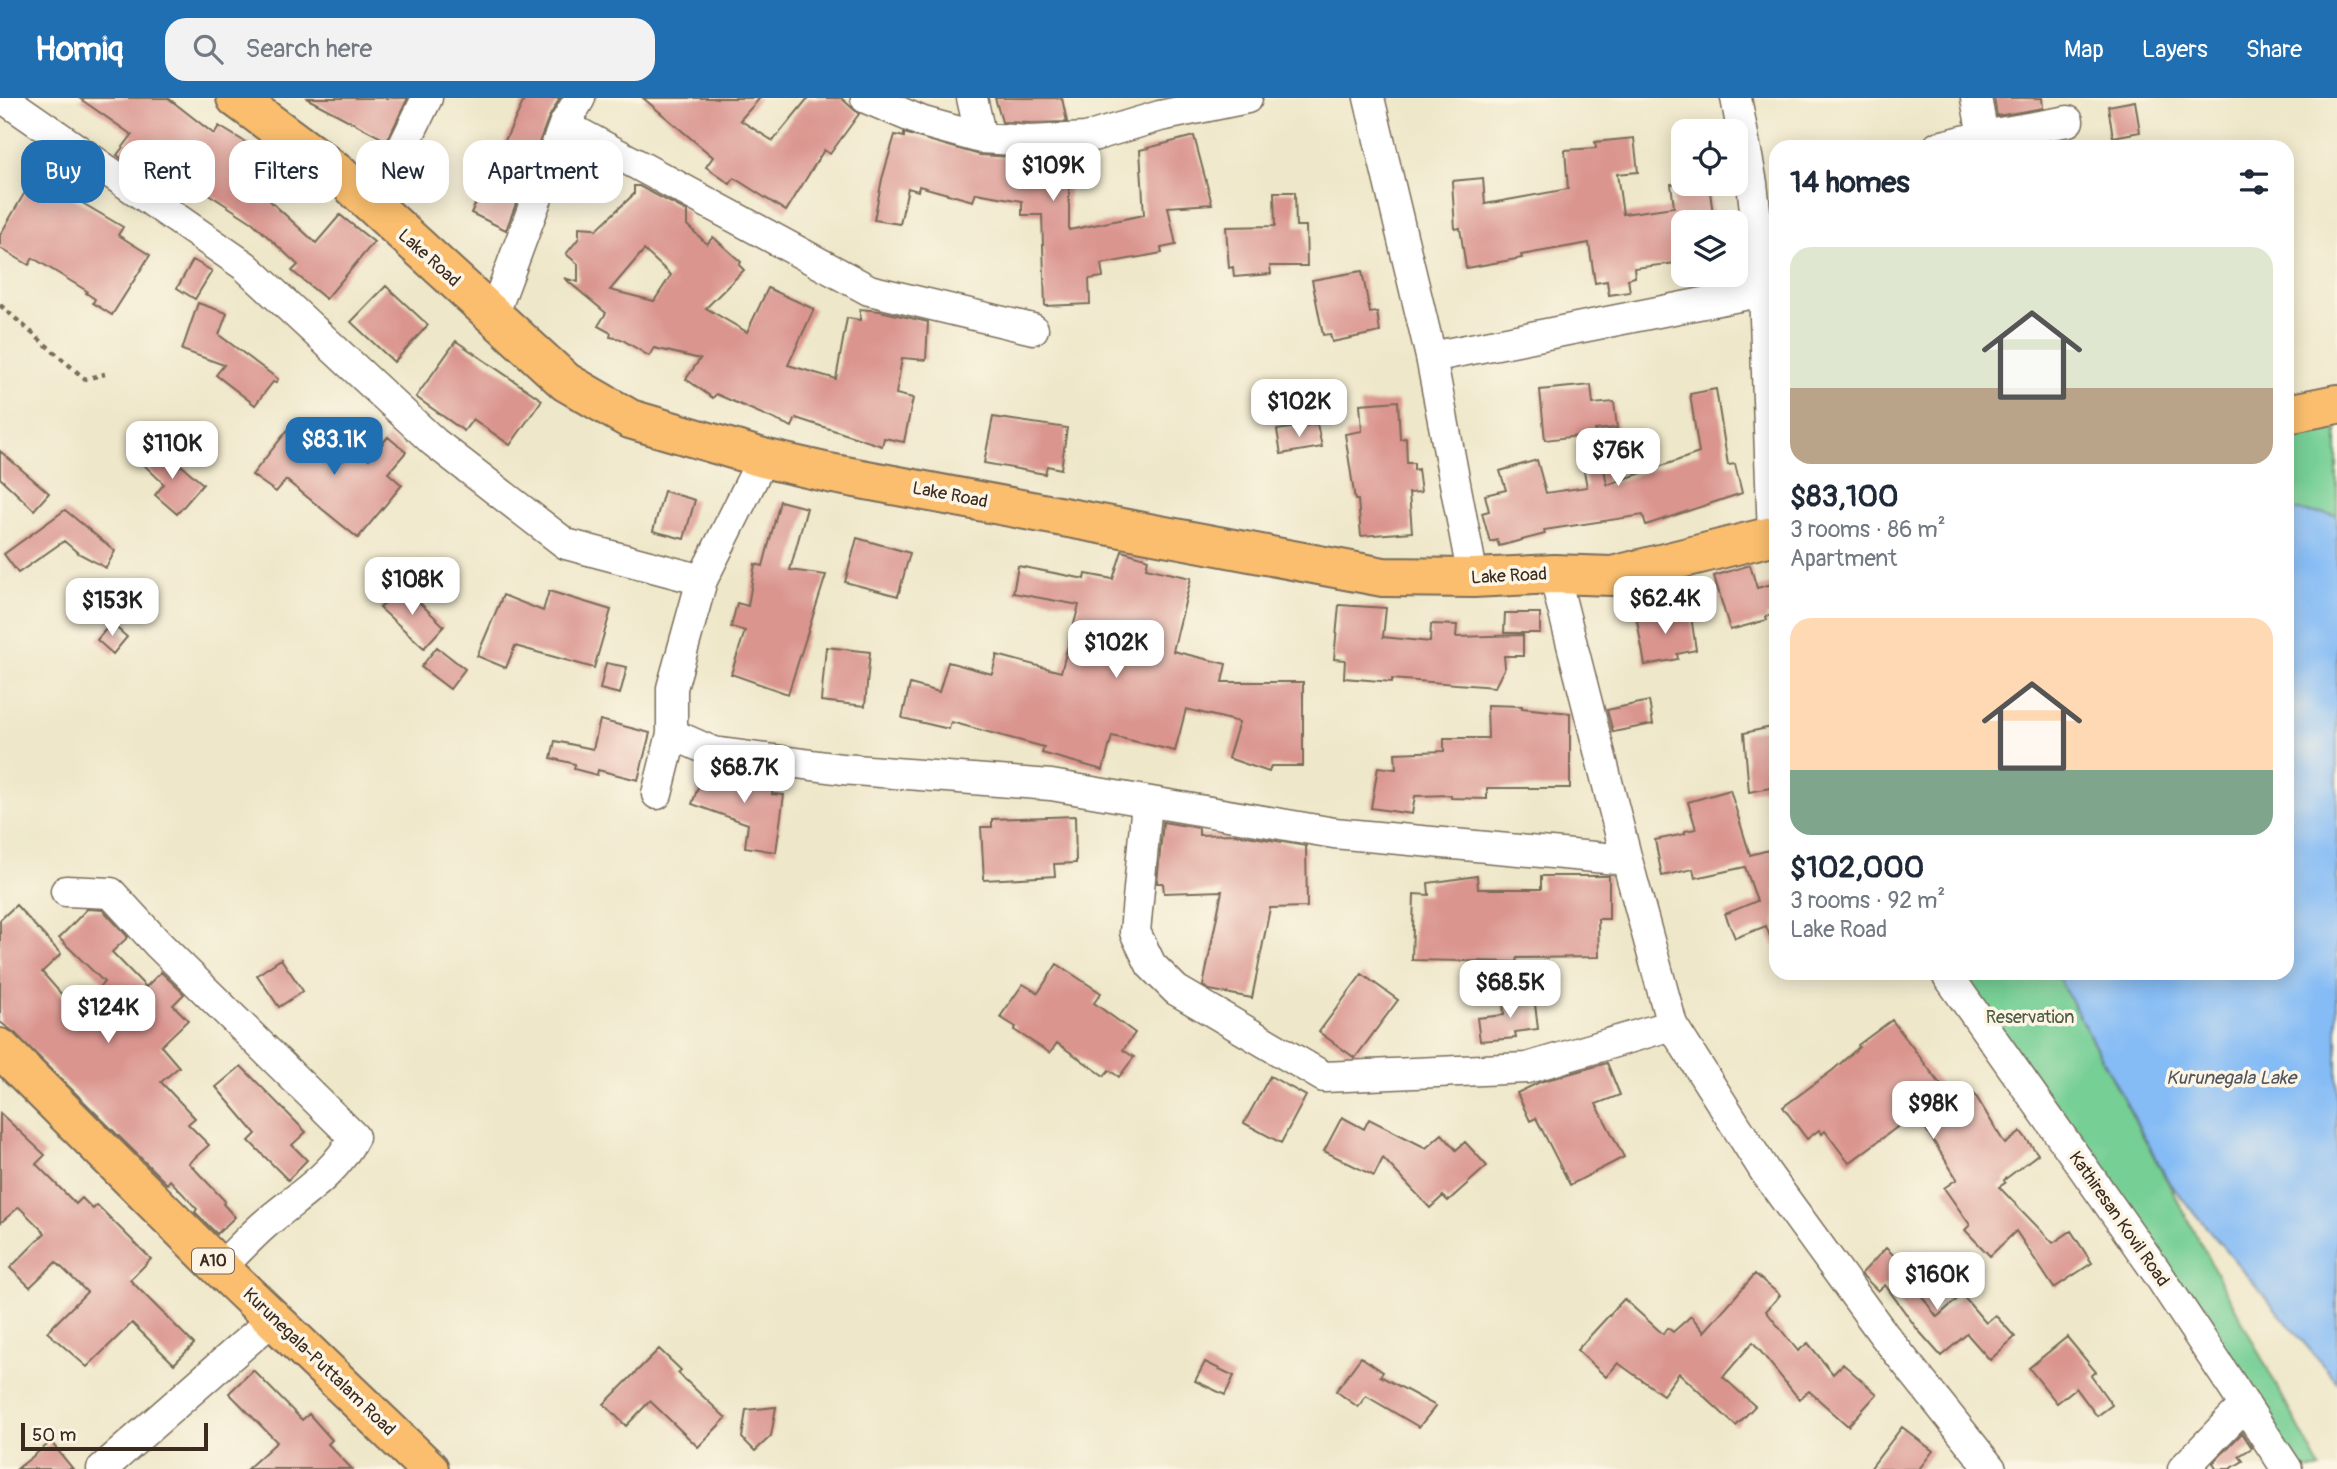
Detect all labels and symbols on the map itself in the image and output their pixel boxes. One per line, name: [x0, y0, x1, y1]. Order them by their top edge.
pin: $109K: [1004, 144, 1102, 203]
street label: Lake Road: [393, 224, 465, 292]
pin: $102K: [1250, 380, 1348, 439]
pin: $83.1K: [277, 418, 391, 477]
pin: $110K: [123, 422, 221, 481]
pin: $76K: [1577, 428, 1659, 488]
street label: Lake Road: [910, 476, 990, 514]
pin: $108K: [363, 558, 461, 617]
street label: Lake Road: [1470, 563, 1548, 589]
pin: $62.4K: [1608, 576, 1722, 636]
pin: $153K: [63, 578, 161, 638]
pin: $102K: [1067, 620, 1165, 680]
pin: $68.7K: [687, 746, 801, 805]
pin: $68.5K: [1453, 960, 1567, 1020]
pin: $124K: [59, 986, 157, 1045]
park label: Reservation: [1986, 1006, 2074, 1029]
water label: Kurunegala Lake: [2166, 1066, 2298, 1090]
pin: $98K: [1892, 1082, 1974, 1141]
street label: Kathiresan Kovil Road: [2064, 1147, 2174, 1291]
road number: A10: [192, 1248, 234, 1274]
pin: $160K: [1888, 1252, 1986, 1312]
street label: Kurunegala-Puttalam Road: [238, 1283, 400, 1441]
scale bar: [21, 1420, 208, 1452]

